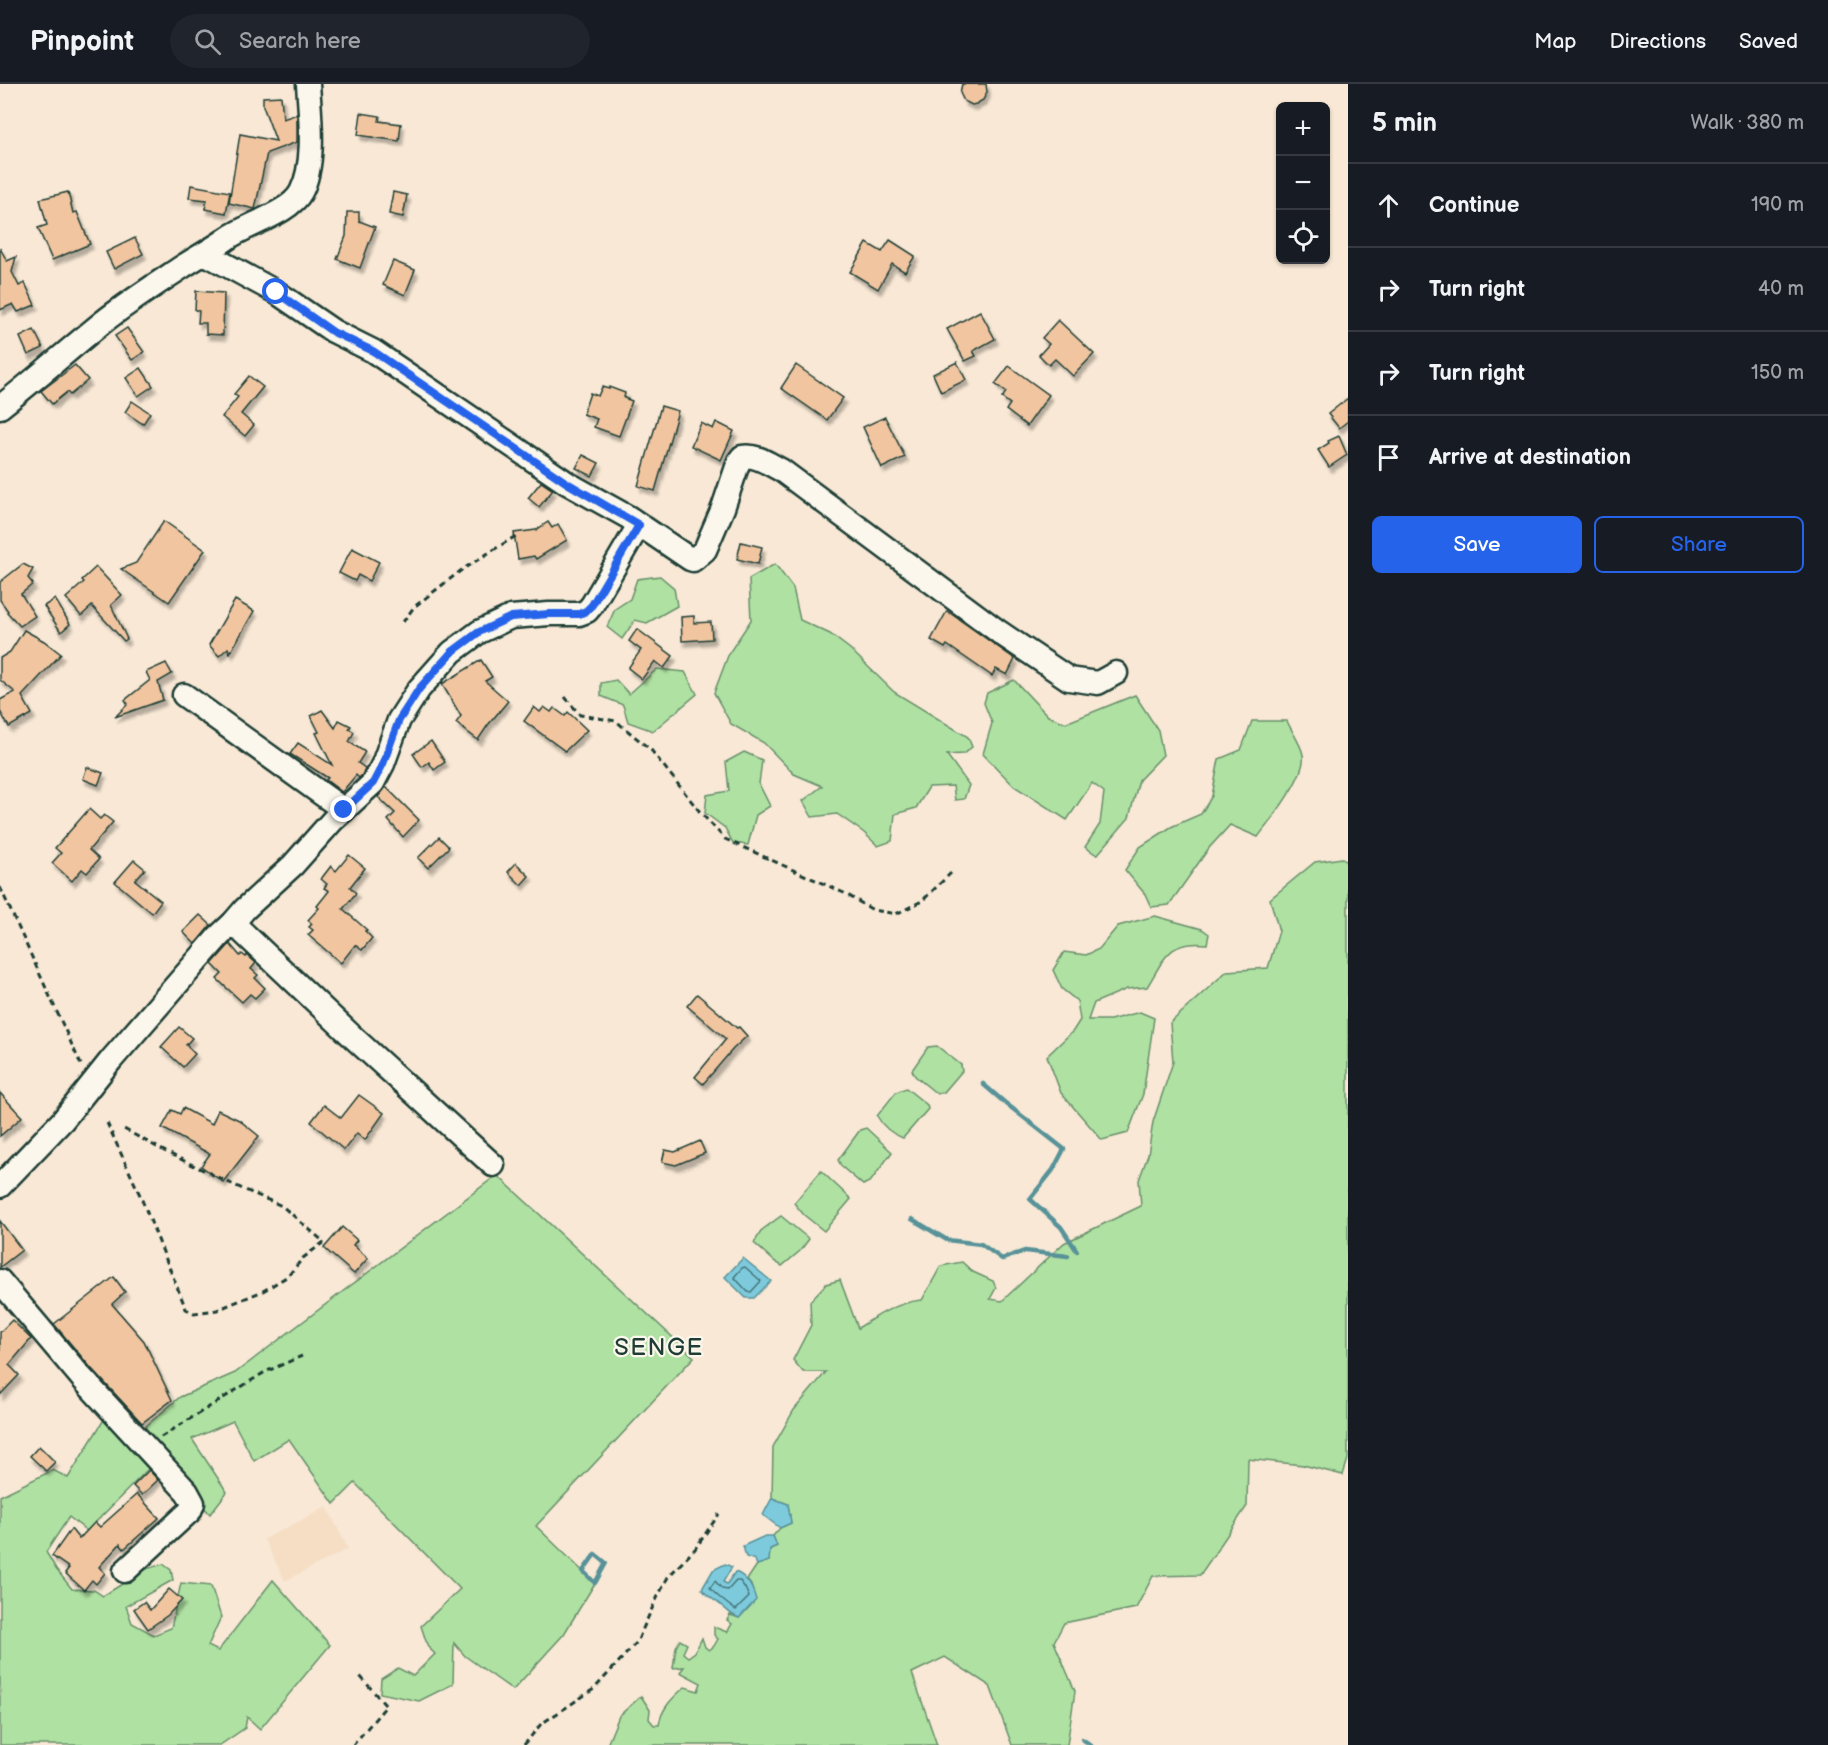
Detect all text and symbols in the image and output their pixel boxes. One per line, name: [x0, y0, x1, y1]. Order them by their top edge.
search box: [170, 14, 590, 68]
text: Pinpoint: [30, 25, 134, 58]
icon: search: [191, 25, 224, 58]
text: Search here: [239, 28, 361, 55]
text: Map: [1534, 29, 1577, 54]
text: Directions: [1610, 29, 1706, 54]
text: Saved: [1739, 29, 1798, 54]
map controls: [1276, 102, 1330, 264]
button: +: [1276, 102, 1330, 156]
text: 5 min: [1372, 108, 1437, 139]
text: Walk · 380 m: [1691, 111, 1804, 135]
button: −: [1276, 156, 1330, 210]
icon: ahead: [1372, 189, 1405, 222]
text: Continue: [1429, 192, 1519, 219]
text: 190 m: [1751, 193, 1804, 217]
button: locate: [1276, 210, 1330, 264]
icon: right: [1372, 273, 1405, 306]
text: Turn right: [1429, 276, 1525, 303]
text: 40 m: [1758, 277, 1804, 301]
route start: [262, 278, 288, 304]
icon: right: [1372, 357, 1405, 390]
text: Turn right: [1429, 360, 1525, 387]
text: 150 m: [1751, 361, 1804, 385]
icon: arrive: [1372, 441, 1405, 474]
text: Arrive at destination: [1429, 444, 1631, 471]
button: Save: [1372, 516, 1582, 573]
button: Share: [1594, 516, 1804, 573]
route end: [330, 796, 356, 822]
district label: SENGE: [614, 1333, 704, 1362]

